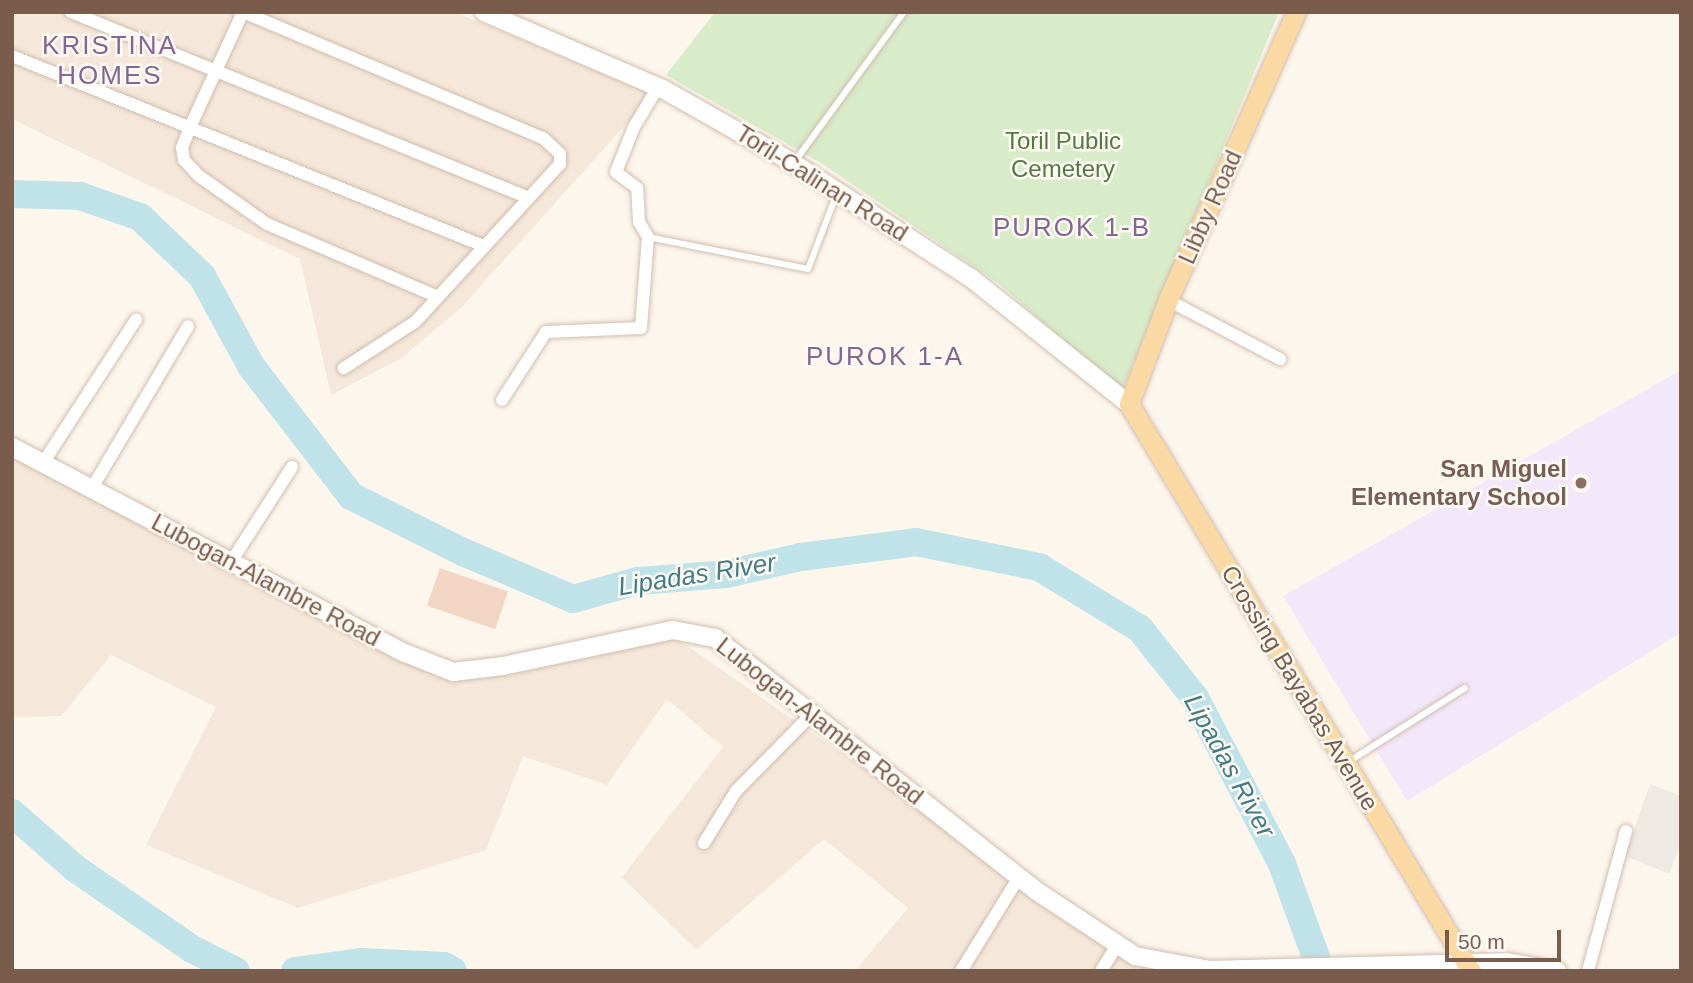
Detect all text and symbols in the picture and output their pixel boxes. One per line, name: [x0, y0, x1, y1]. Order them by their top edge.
district label: KRISTINA HOMES: [43, 30, 177, 92]
street label: Toril-Calinan Road: [731, 118, 913, 248]
park label: Toril Public Cemetery: [1005, 127, 1121, 183]
street label: Libby Road: [1172, 146, 1248, 268]
district label: PUROK 1-B: [994, 212, 1150, 244]
district label: PUROK 1-A: [807, 341, 963, 373]
place label: San Miguel Elementary School: [1351, 455, 1567, 511]
marker: San Miguel Elementary School: [1573, 475, 1589, 491]
street label: Lubogan-Alambre Road: [147, 507, 385, 653]
water label: Lipadas River: [616, 547, 778, 603]
street label: Crossing Bayabas Avenue: [1215, 560, 1385, 816]
street label: Lubogan-Alambre Road: [711, 631, 929, 811]
water label: Lipadas River: [1177, 689, 1281, 843]
scale bar: [1448, 916, 1564, 960]
text: 50 m: [1458, 930, 1505, 953]

